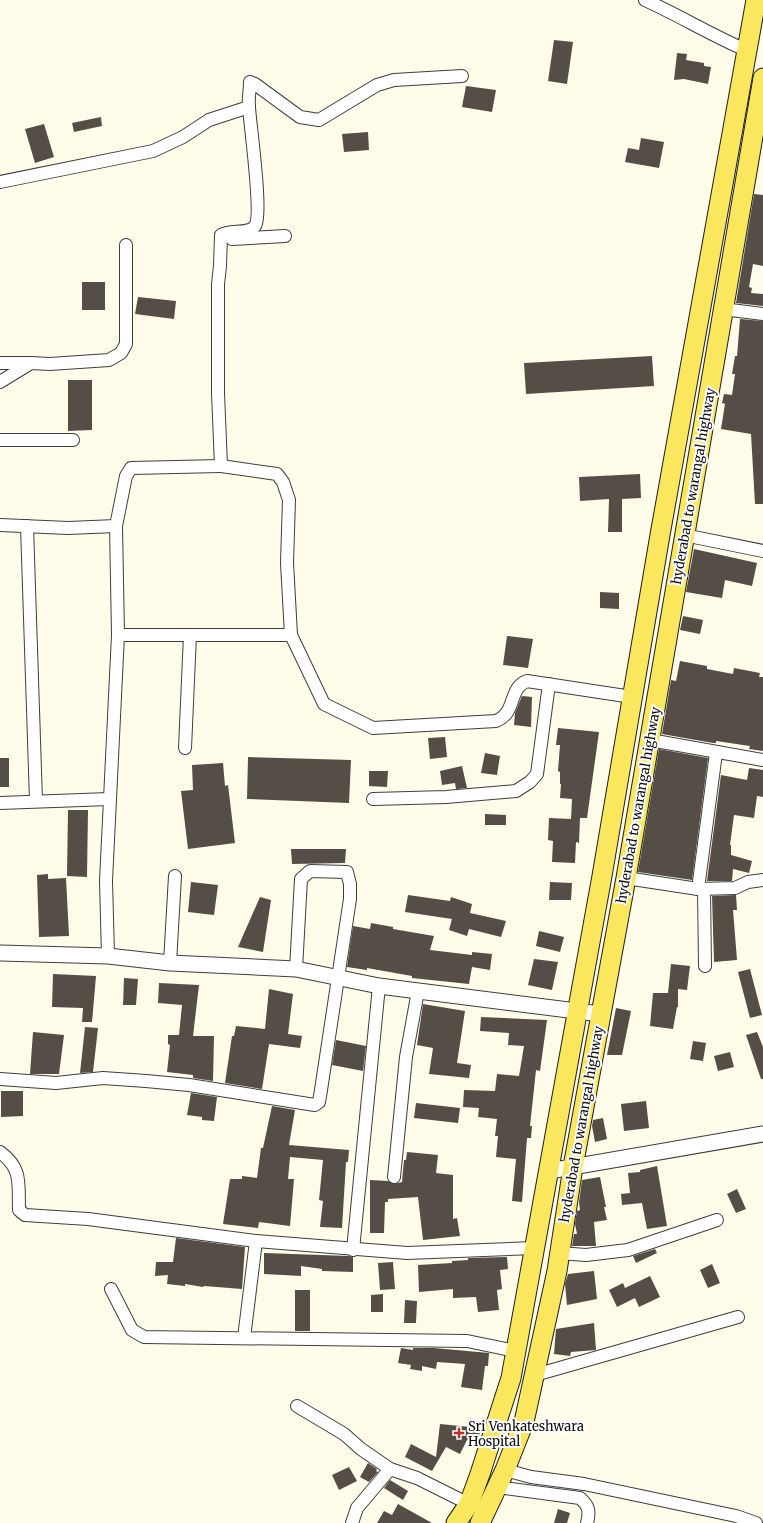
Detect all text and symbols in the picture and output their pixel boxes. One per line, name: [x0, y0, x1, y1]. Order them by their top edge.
street label: hyderabad to warangal highway: [668, 386, 719, 586]
street label: hyderabad to warangal highway: [613, 705, 664, 905]
street label: hyderabad to warangal highway: [556, 1024, 607, 1224]
place label: Sri Venkateshwara Hospital: [468, 1418, 584, 1450]
marker: Sri Venkateshwara Hospital: [453, 1427, 465, 1439]

